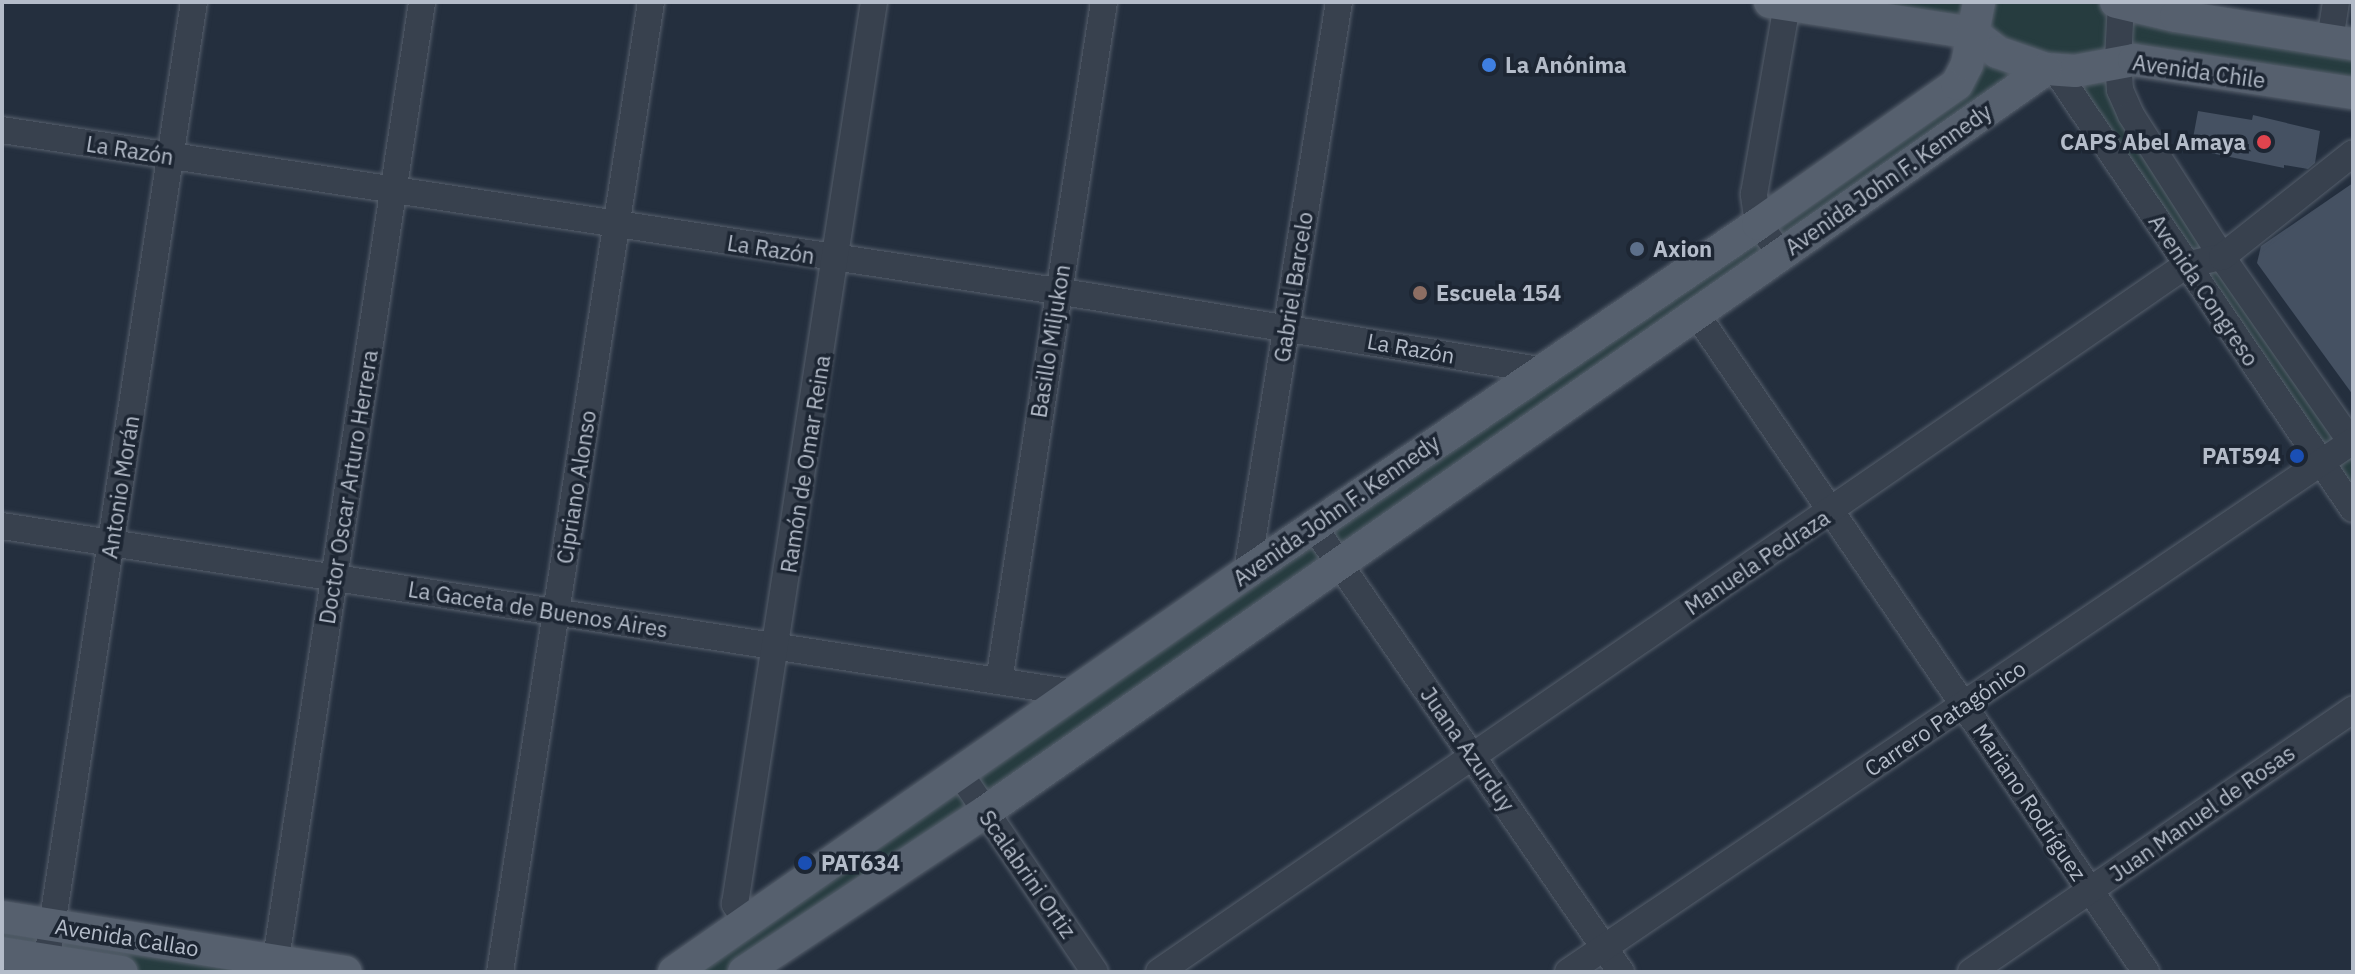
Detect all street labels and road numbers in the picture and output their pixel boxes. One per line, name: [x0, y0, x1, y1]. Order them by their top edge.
street label: Avenida Chile: [2131, 49, 2267, 93]
street label: Avenida John F. Kennedy: [1780, 98, 1996, 260]
street label: La Razón: [84, 130, 176, 170]
street label: Avenida Congreso: [2143, 209, 2265, 371]
street label: Gabriel Barcelo: [1268, 210, 1318, 364]
street label: La Razón: [725, 229, 817, 269]
street label: Basillo Miljukon: [1025, 262, 1075, 420]
street label: La Razón: [1365, 327, 1457, 369]
street label: Doctor Oscar Arturo Herrera: [313, 348, 383, 626]
street label: Ramón de Omar Reina: [775, 353, 835, 575]
street label: Cipriano Alonso: [551, 408, 601, 566]
street label: Antonio Morán: [96, 414, 144, 560]
street label: Avenida John F. Kennedy: [1228, 429, 1444, 591]
street label: Manuela Pedraza: [1680, 504, 1834, 620]
street label: La Gaceta de Buenos Aires: [406, 575, 670, 643]
street label: Carrero Patagónico: [1860, 654, 2030, 782]
street label: Juana Azurduy: [1415, 682, 1521, 816]
street label: Mariano Rodríguez: [1968, 719, 2092, 885]
street label: Juan Manuel de Rosas: [2104, 739, 2300, 887]
street label: Scalabrini Ortiz: [974, 805, 1082, 943]
street label: Avenida Callao: [53, 913, 201, 961]

